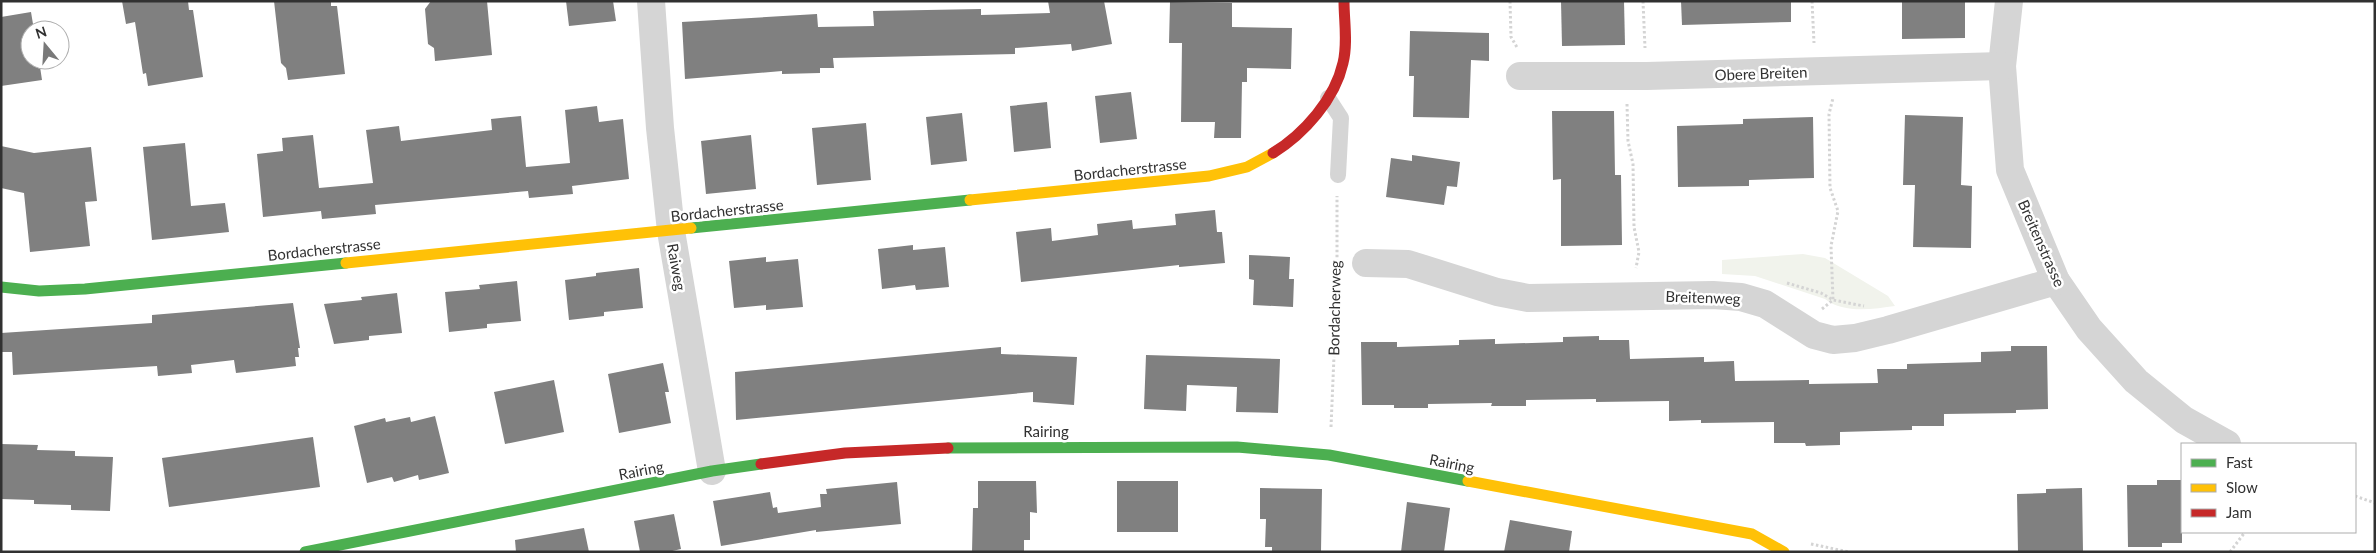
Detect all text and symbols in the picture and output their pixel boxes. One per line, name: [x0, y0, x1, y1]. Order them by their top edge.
north arrow: [20, 20, 70, 70]
text: N: [33, 22, 49, 42]
street label: Obere Breiten: [1714, 62, 1808, 84]
street label: Bordacherstrasse: [1073, 154, 1187, 184]
street label: Bordacherstrasse: [670, 195, 784, 225]
street label: Breitenstrasse: [2015, 197, 2069, 289]
street label: Bordacherstrasse: [267, 234, 381, 264]
street label: Raiweg: [664, 242, 690, 292]
street label: Bordacherweg: [1324, 260, 1344, 356]
street label: Breitenweg: [1665, 287, 1741, 307]
street label: Rairing: [1023, 422, 1069, 440]
legend: [2181, 443, 2356, 533]
street label: Rairing: [1428, 450, 1476, 476]
text: Fast: [2226, 453, 2253, 471]
street label: Rairing: [617, 457, 665, 483]
text: Slow: [2226, 478, 2258, 496]
text: Jam: [2226, 503, 2252, 521]

